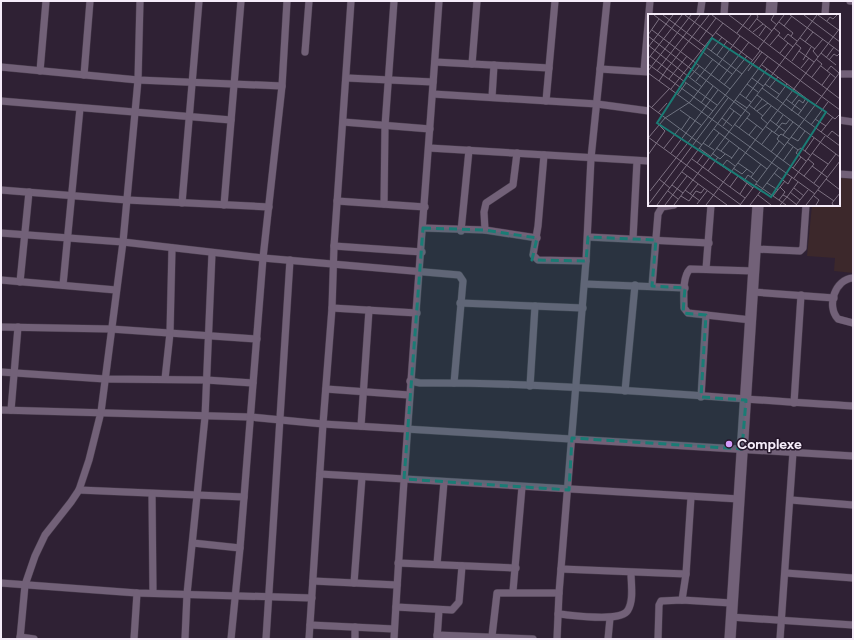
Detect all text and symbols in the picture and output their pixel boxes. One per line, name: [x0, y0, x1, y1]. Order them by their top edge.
inset map: [648, 14, 840, 206]
place label: Complexe: [737, 436, 802, 453]
marker: Complexe: [724, 439, 734, 449]

